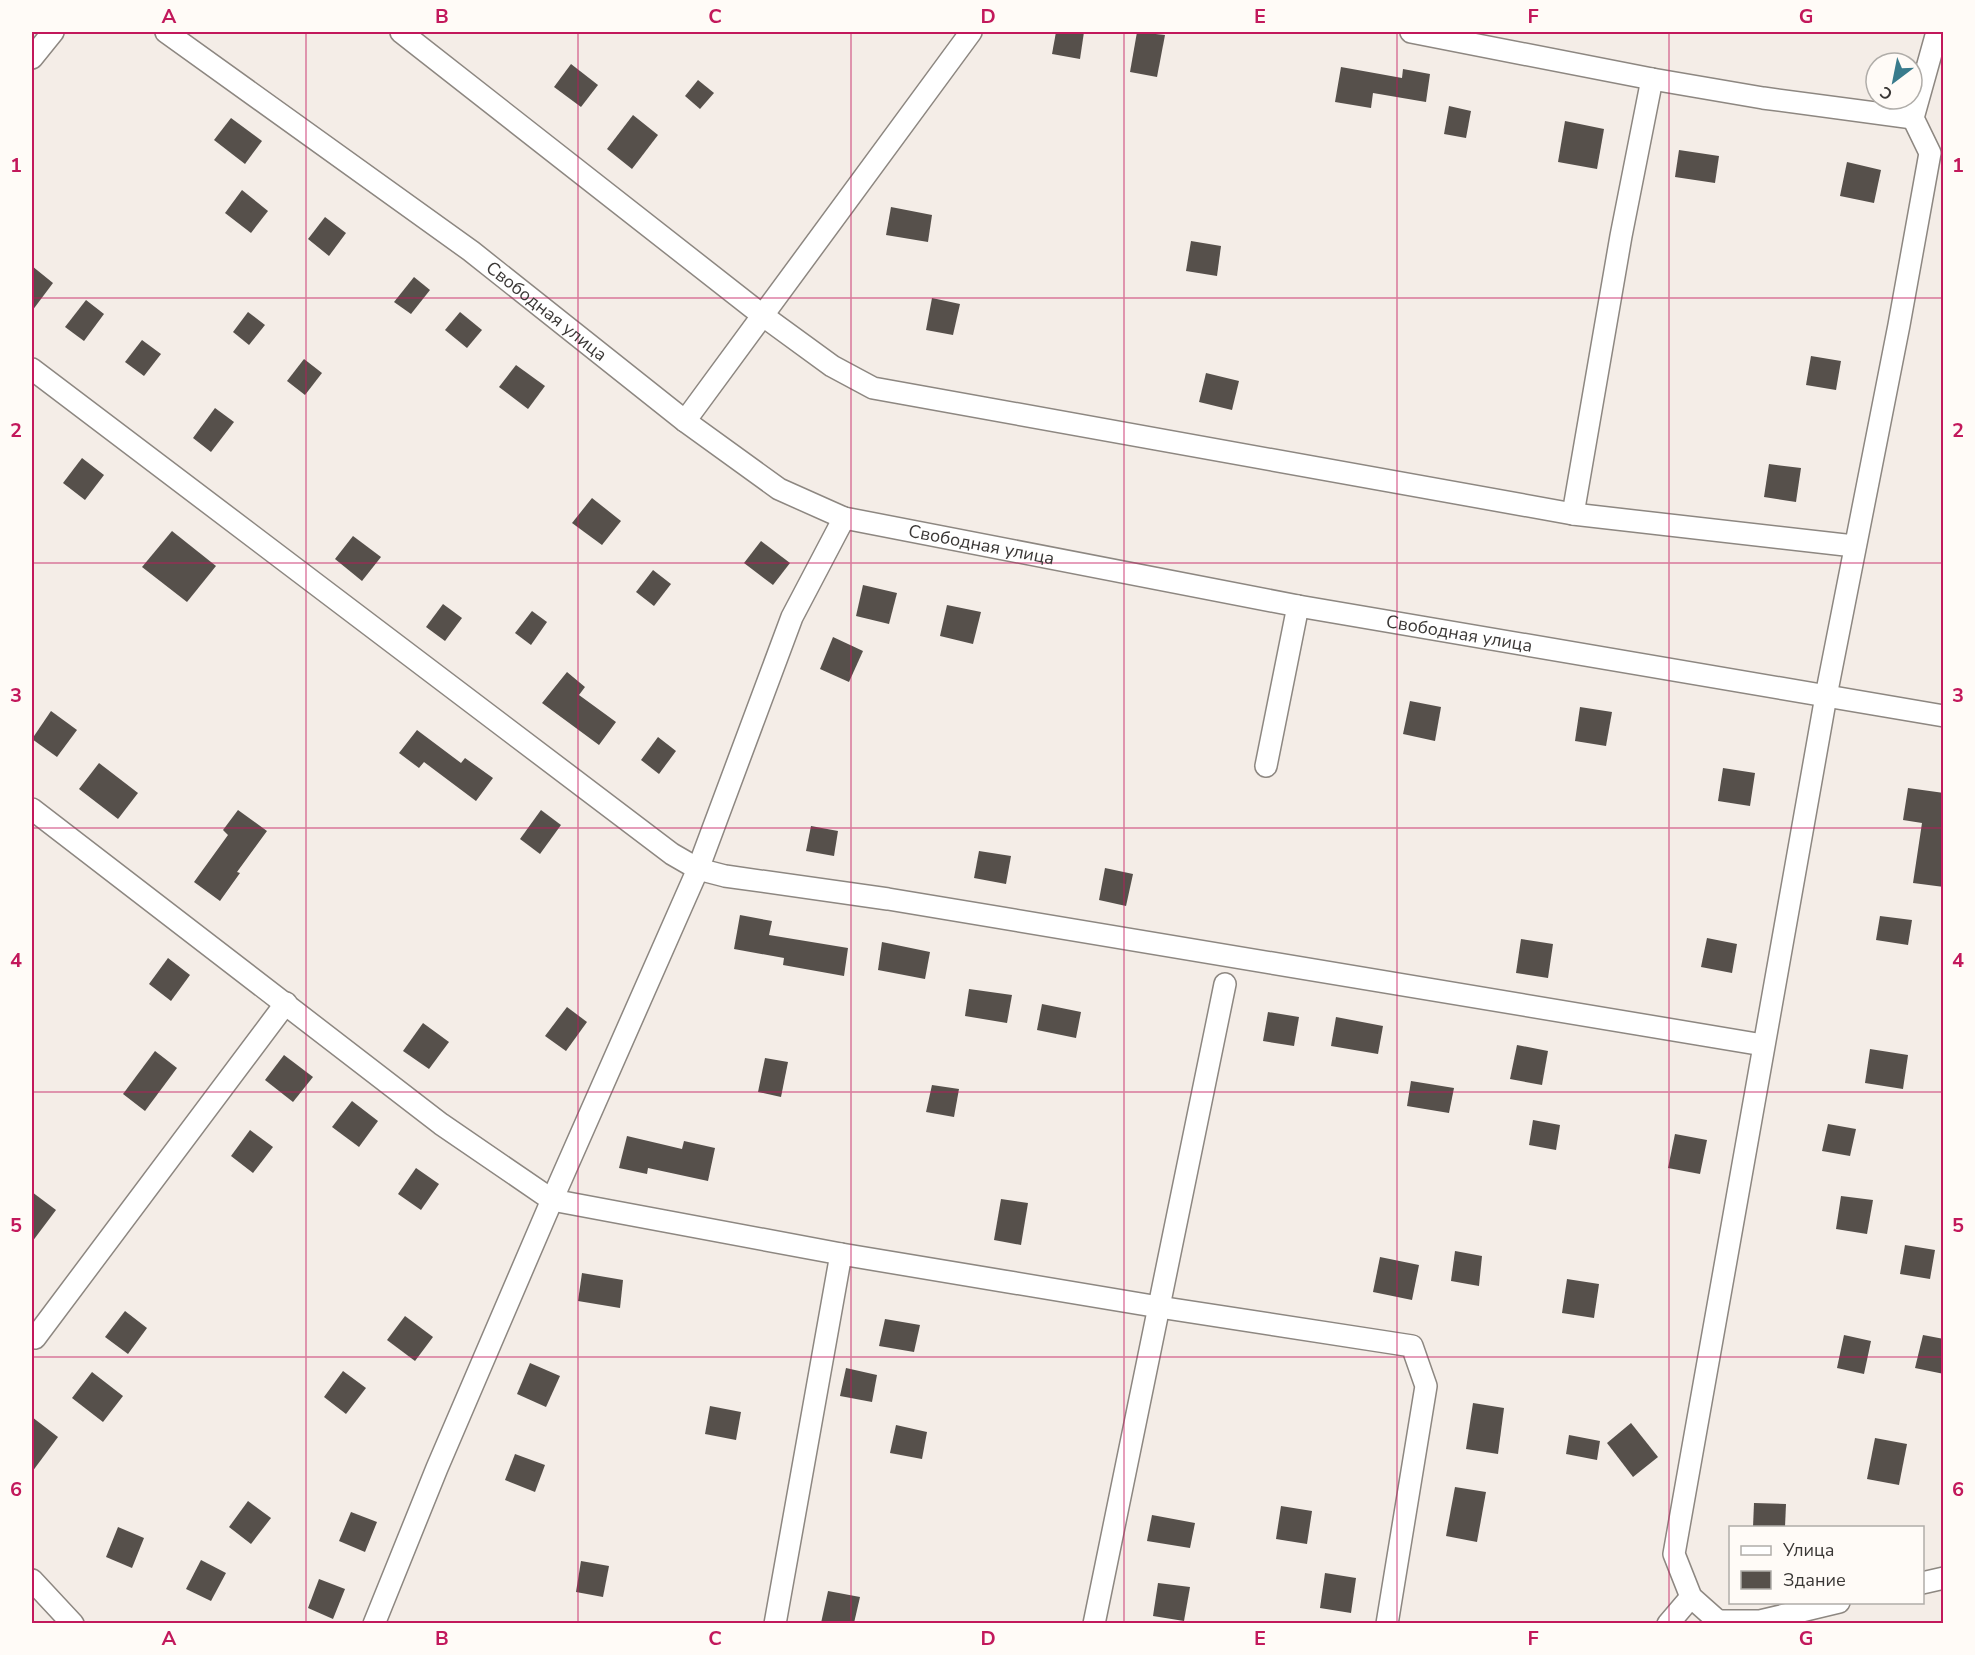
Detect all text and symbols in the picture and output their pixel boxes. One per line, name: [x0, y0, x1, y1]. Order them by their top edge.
text: A: [162, 3, 177, 30]
text: B: [435, 3, 449, 30]
text: C: [708, 3, 722, 30]
text: D: [980, 3, 996, 30]
text: E: [1254, 3, 1266, 30]
text: F: [1527, 3, 1539, 30]
text: G: [1799, 3, 1813, 30]
north arrow: [1864, 51, 1924, 111]
text: С: [1876, 81, 1897, 105]
text: 1: [10, 152, 22, 179]
text: 1: [1952, 152, 1964, 179]
street label: Свободная улица: [481, 256, 612, 366]
text: 2: [10, 417, 22, 444]
text: 2: [1952, 417, 1964, 444]
street label: Свободная улица: [906, 519, 1056, 571]
street label: Свободная улица: [1384, 609, 1534, 658]
text: 3: [10, 682, 22, 709]
text: 3: [1952, 682, 1964, 709]
text: 4: [10, 947, 22, 974]
text: 4: [1952, 947, 1964, 974]
text: 5: [10, 1212, 22, 1239]
text: 5: [1952, 1212, 1964, 1239]
text: 6: [10, 1476, 22, 1503]
text: 6: [1952, 1476, 1964, 1503]
legend: [1729, 1526, 1924, 1604]
text: Улица: [1782, 1538, 1834, 1562]
text: Здание: [1783, 1568, 1846, 1592]
text: A: [162, 1625, 177, 1652]
text: B: [435, 1625, 449, 1652]
text: C: [708, 1625, 722, 1652]
text: D: [980, 1625, 996, 1652]
text: E: [1254, 1625, 1266, 1652]
text: F: [1527, 1625, 1539, 1652]
text: G: [1799, 1625, 1813, 1652]

